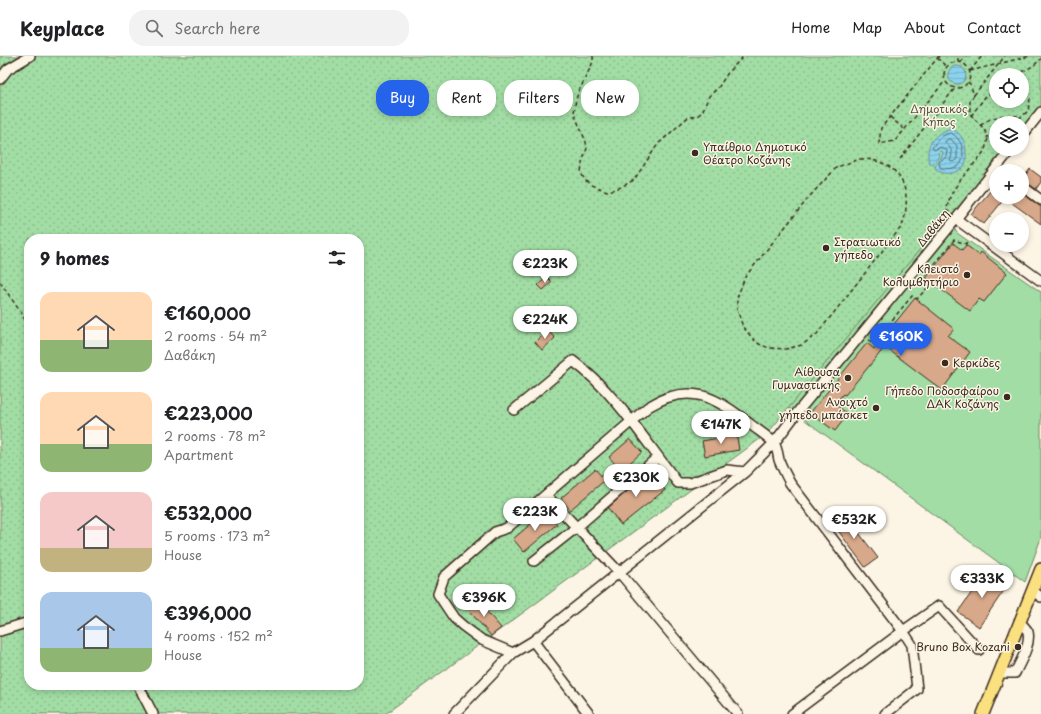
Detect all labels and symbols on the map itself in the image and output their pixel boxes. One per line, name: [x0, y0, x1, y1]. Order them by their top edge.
park label: Δημοτικός Κήπος: [910, 100, 968, 130]
place label: Υπαίθριο Δημοτικό Θέατρο Κοζάνης: [703, 138, 807, 168]
marker: Υπαίθριο Δημοτικό Θέατρο Κοζάνης: [690, 148, 700, 158]
street label: Δαβάκη: [912, 205, 953, 250]
place label: Στρατιωτικό γήπεδο: [834, 233, 901, 263]
marker: Στρατιωτικό γήπεδο: [821, 243, 831, 253]
pin: €223K: [517, 250, 573, 284]
place label: Κλειστό Κολυμβητήριο: [883, 260, 959, 290]
marker: Κλειστό Κολυμβητήριο: [962, 270, 972, 280]
pin: €224K: [517, 306, 573, 340]
pin: €160K: [873, 323, 929, 357]
place label: Κερκίδες: [953, 354, 1001, 371]
marker: Κερκίδες: [940, 358, 950, 368]
place label: Αίθουσα Γυμναστικής: [772, 363, 841, 393]
marker: Αίθουσα Γυμναστικής: [843, 373, 853, 383]
place label: Γήπεδο Ποδοσφαίρου ΔΑΚ Κοζάνης: [885, 382, 999, 412]
marker: Γήπεδο Ποδοσφαίρου ΔΑΚ Κοζάνης: [1002, 392, 1012, 402]
place label: Ανοιχτό γήπεδο μπάσκετ: [779, 393, 868, 423]
marker: Ανοιχτό γήπεδο μπάσκετ: [871, 403, 881, 413]
pin: €147K: [693, 411, 749, 445]
pin: €230K: [608, 464, 664, 498]
pin: €223K: [507, 498, 563, 532]
pin: €532K: [826, 506, 882, 540]
pin: €333K: [954, 565, 1010, 599]
pin: €396K: [456, 584, 512, 618]
place label: Bruno Box Kozani: [916, 638, 1010, 655]
marker: Bruno Box Kozani: [1013, 642, 1023, 652]

